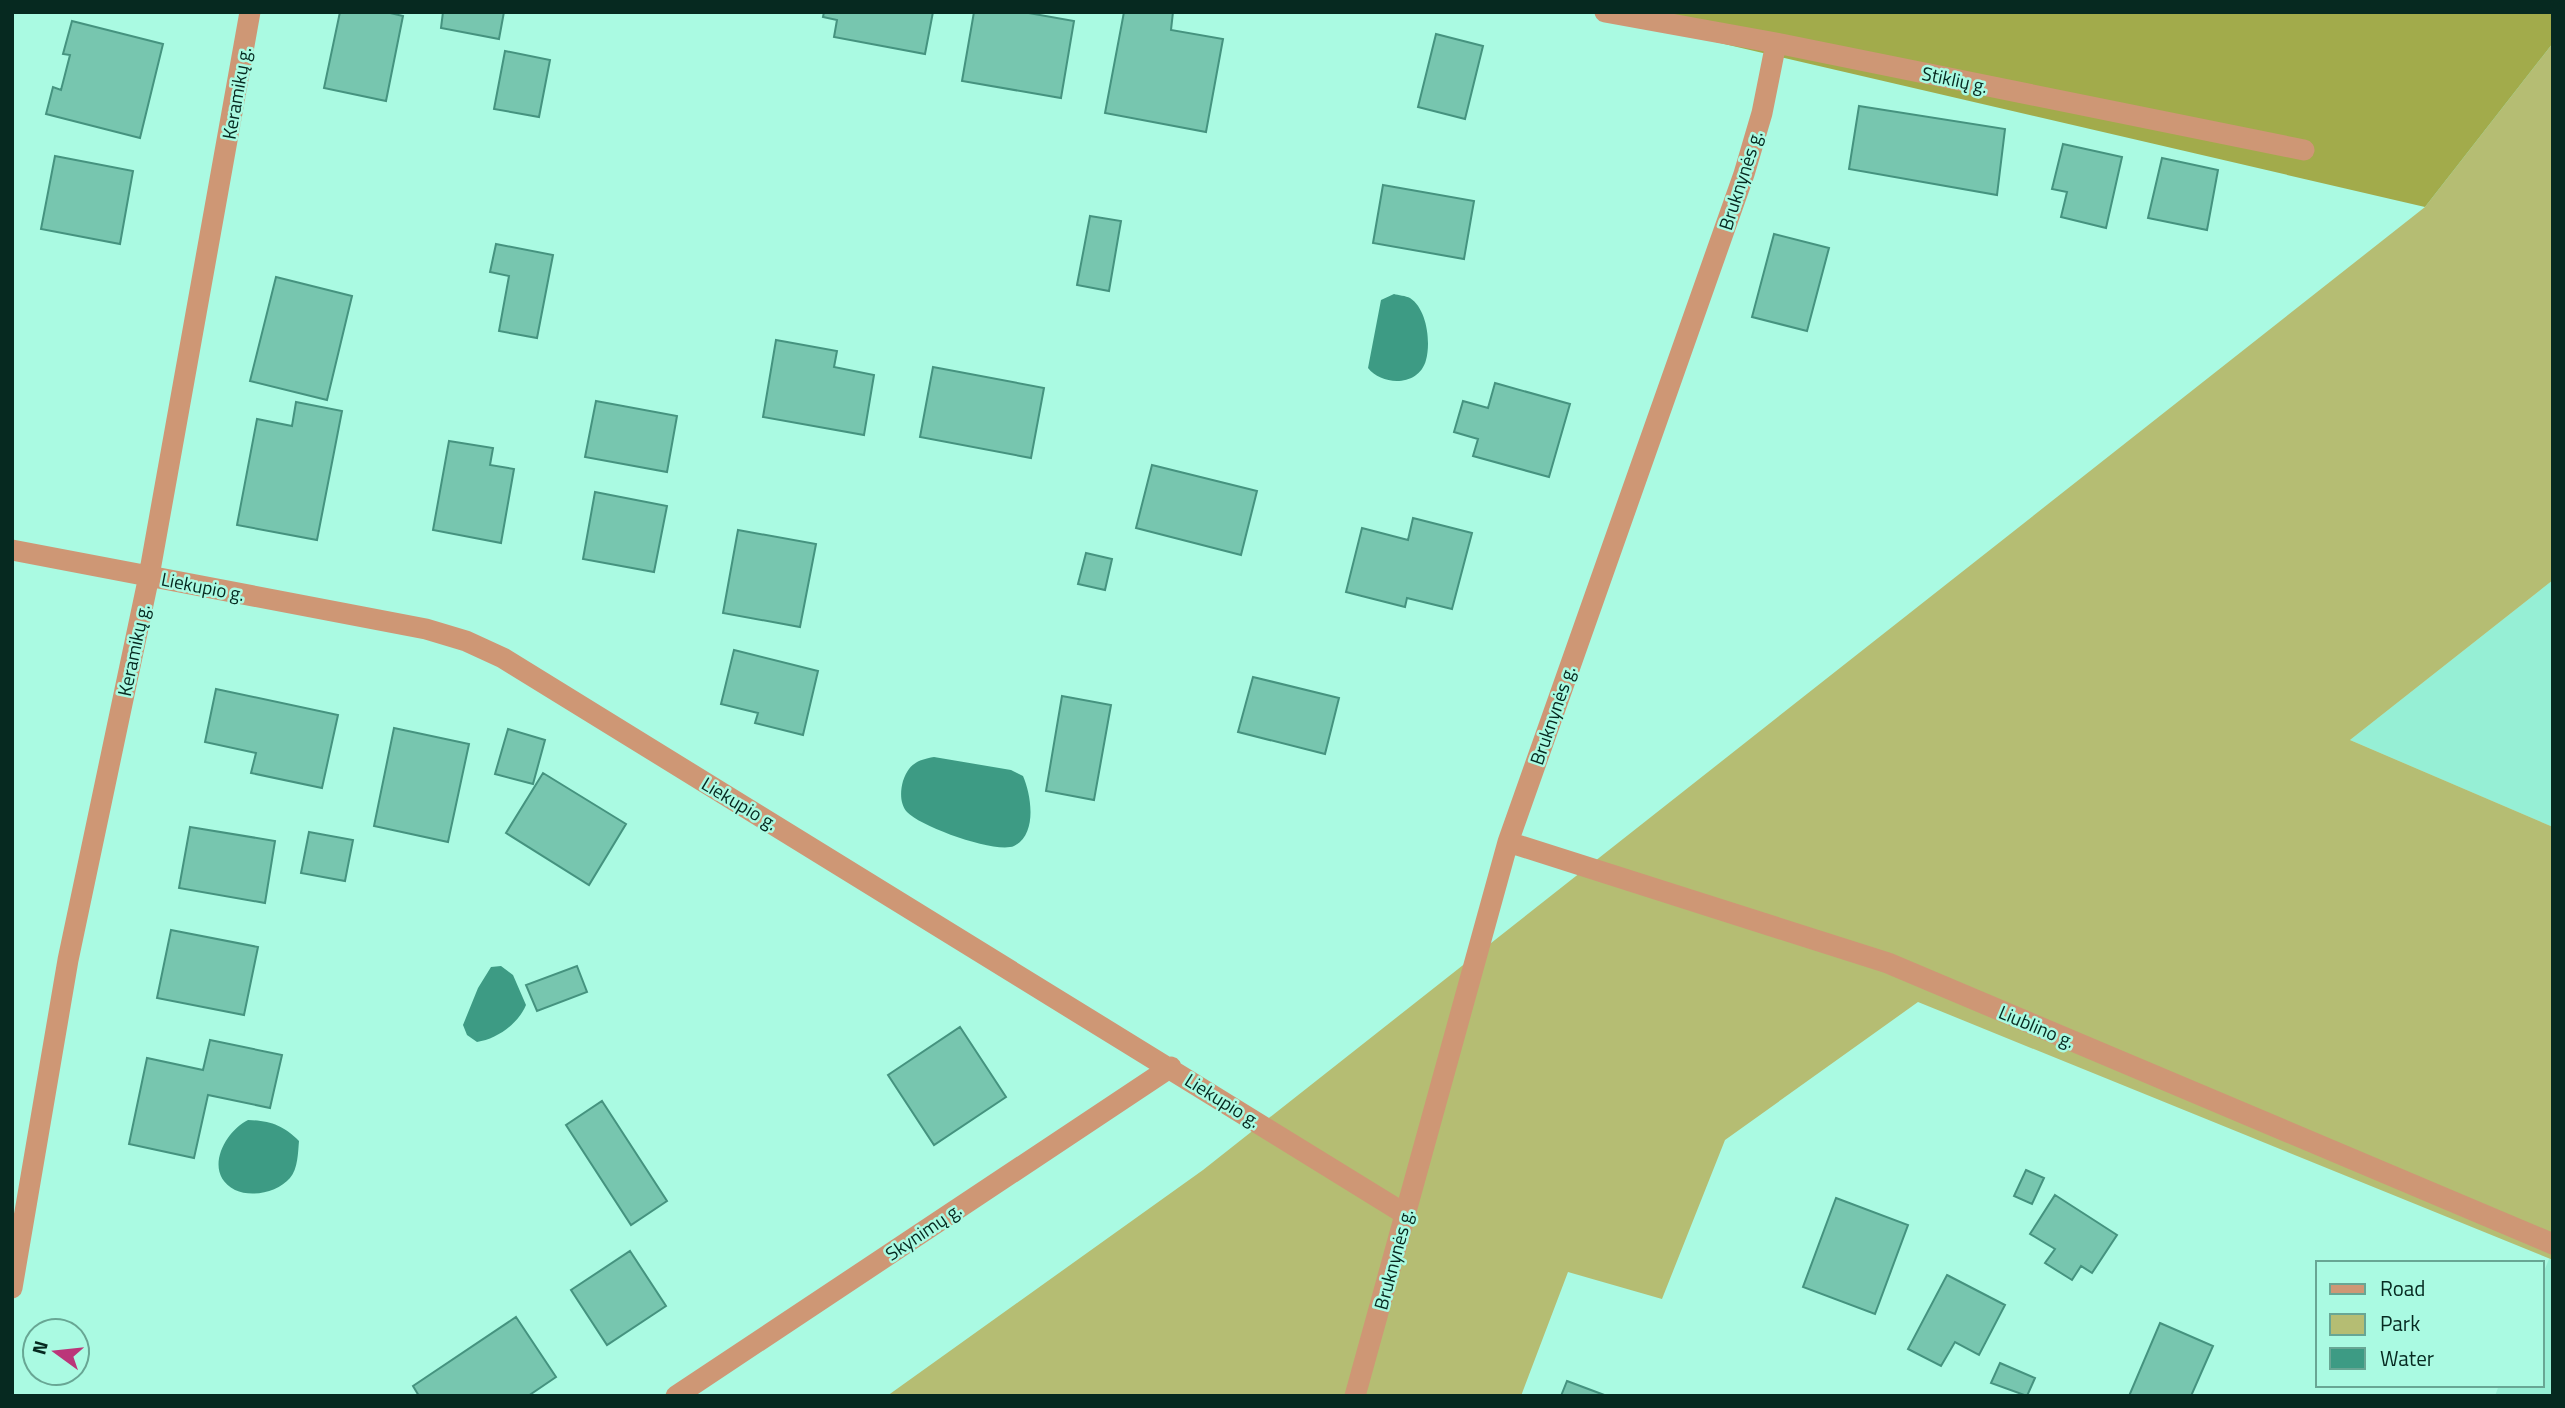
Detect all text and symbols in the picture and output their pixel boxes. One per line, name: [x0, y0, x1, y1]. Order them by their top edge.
street label: Keramikų g.: [214, 44, 258, 142]
street label: Stiklių g.: [1919, 58, 1991, 100]
street label: Bruknynės g.: [1710, 126, 1770, 234]
street label: Liekupio g.: [159, 564, 247, 608]
street label: Keramikų g.: [109, 601, 157, 699]
street label: Bruknynės g.: [1521, 661, 1583, 769]
street label: Liekupio g.: [696, 769, 784, 837]
street label: Liublino g.: [1994, 997, 2080, 1055]
street label: Liekupio g.: [1180, 1065, 1266, 1135]
street label: Skynimų g.: [879, 1195, 967, 1267]
street label: Bruknynės g.: [1366, 1205, 1420, 1313]
legend: [2316, 1261, 2544, 1387]
text: Road: [2380, 1272, 2425, 1304]
text: Park: [2380, 1307, 2420, 1339]
north arrow: [21, 1317, 91, 1387]
text: N: [23, 1337, 55, 1358]
text: Water: [2380, 1342, 2434, 1374]

